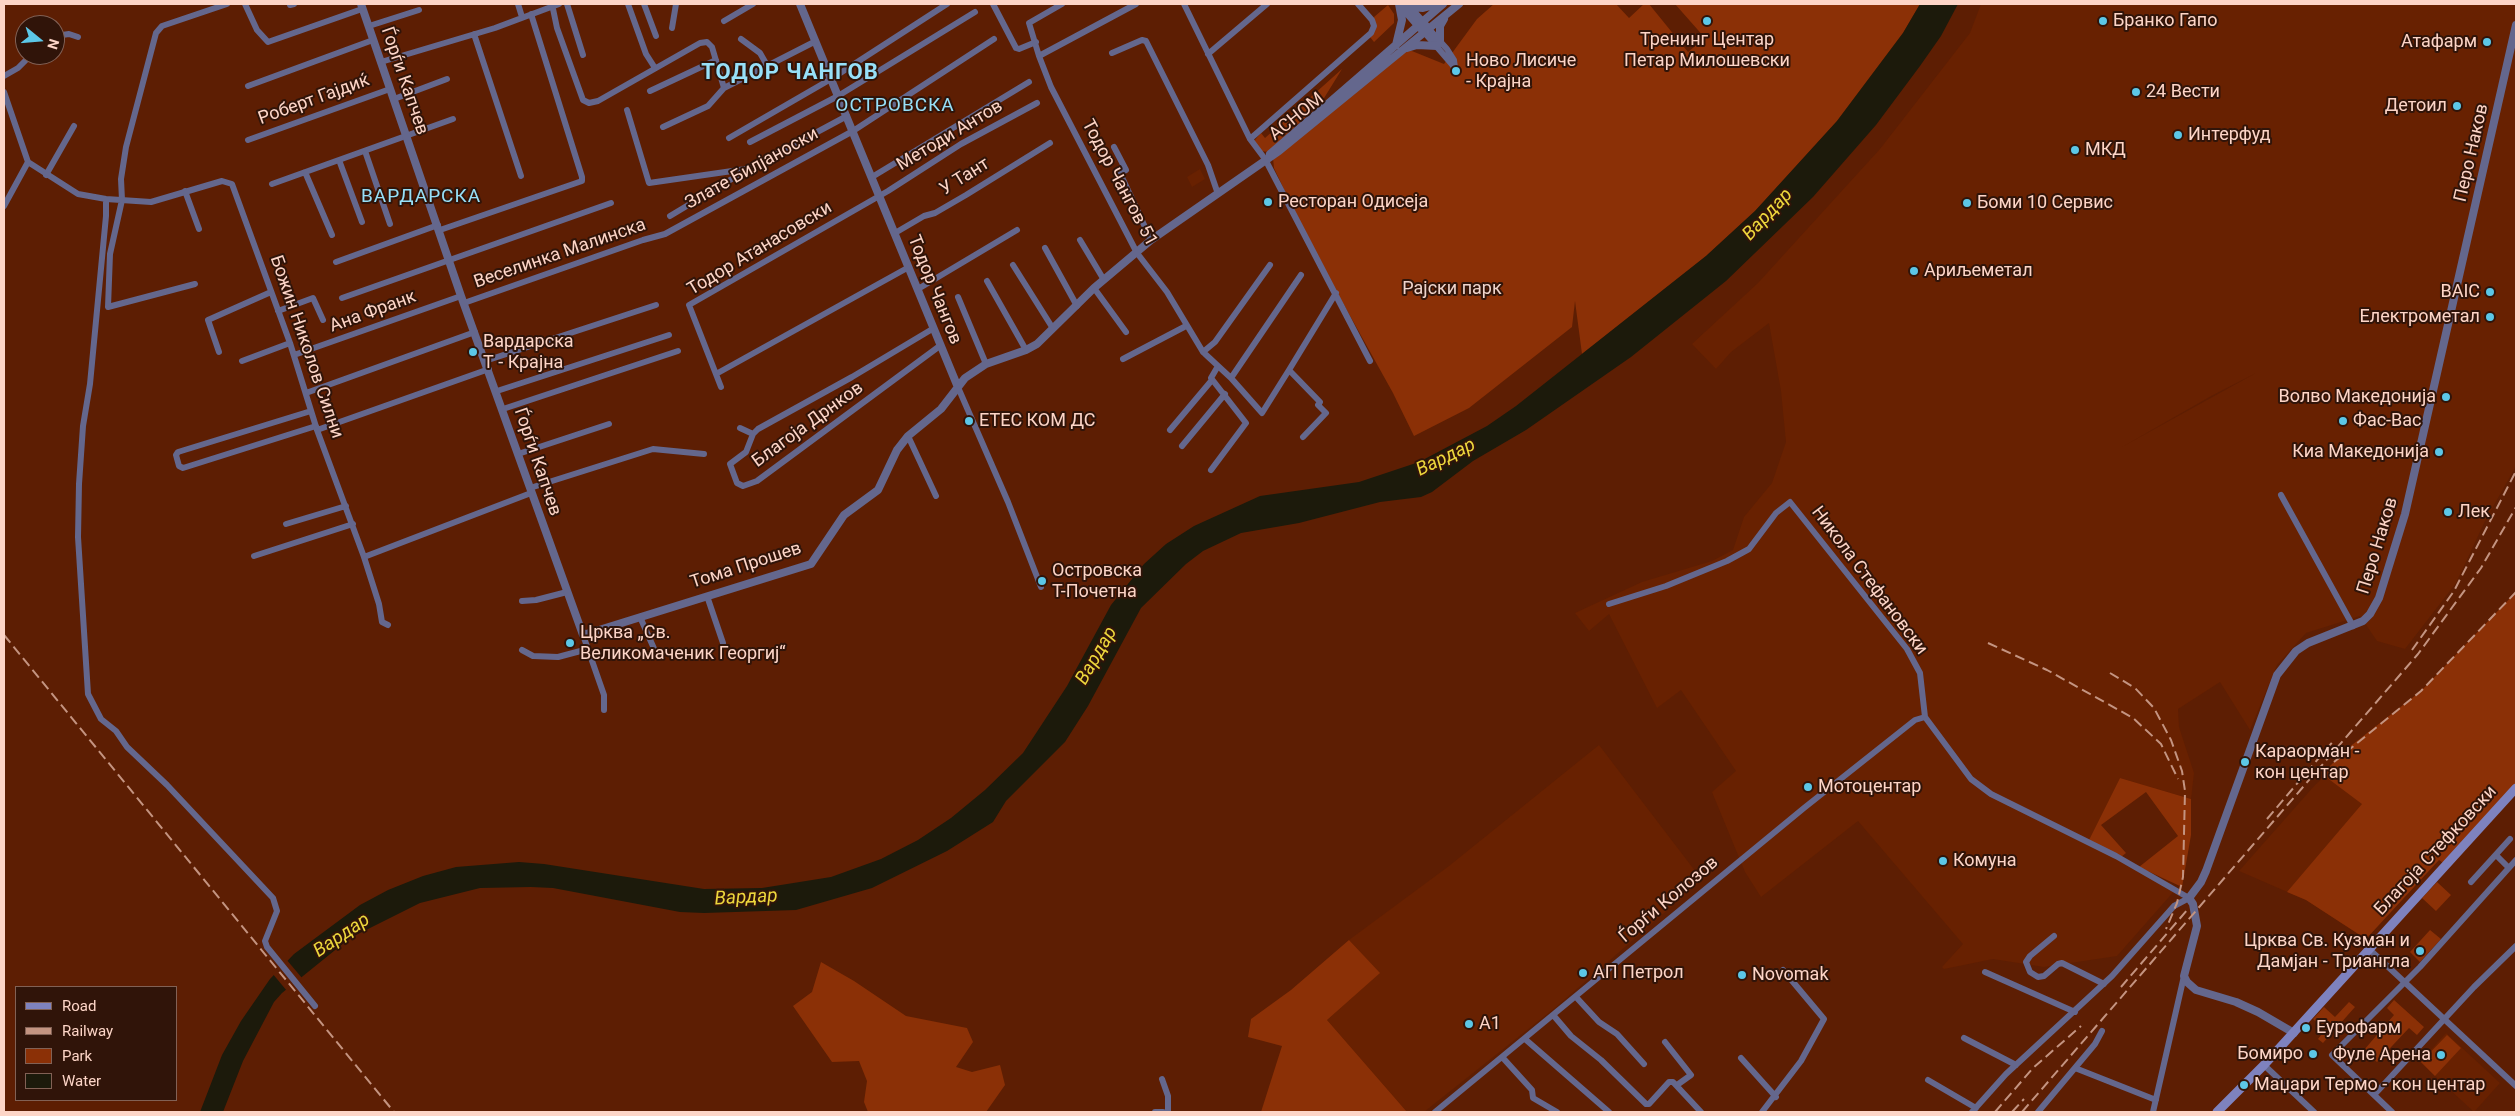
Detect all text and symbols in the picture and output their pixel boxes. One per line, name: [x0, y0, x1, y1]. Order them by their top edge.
place label: Бранко Гапо: [2113, 10, 2217, 32]
north arrow: [15, 15, 65, 65]
marker: Тренинг Центар Петар Милошевски: [1701, 15, 1713, 27]
marker: Бранко Гапо: [2097, 15, 2109, 27]
street label: Ѓорѓи Капчев: [375, 24, 433, 138]
place label: Тренинг Центар Петар Милошевски: [1624, 29, 1790, 72]
place label: Атафарм: [2401, 31, 2477, 53]
marker: Атафарм: [2481, 36, 2493, 48]
text: N: [44, 37, 62, 51]
place label: Ново Лисиче - Крајна: [1466, 50, 1576, 92]
district label: ТОДОР ЧАНГОВ: [700, 60, 880, 86]
marker: Ново Лисиче - Крајна: [1450, 65, 1462, 77]
street label: Роберт Гајдиќ: [255, 70, 373, 130]
place label: 24 Вести: [2146, 81, 2220, 103]
marker: 24 Вести: [2130, 86, 2142, 98]
street label: АСНОМ: [1265, 88, 1329, 146]
district label: ОСТРОВСКА: [834, 95, 956, 117]
place label: Детоил: [2385, 95, 2447, 117]
street label: Методи Антов: [893, 96, 1007, 176]
marker: Детоил: [2451, 100, 2463, 112]
street label: Перо Наков: [2450, 102, 2494, 204]
street label: Тодор Чангов 51: [1077, 116, 1161, 250]
street label: Злате Билјаноски: [682, 123, 822, 215]
place label: Интерфуд: [2188, 124, 2271, 146]
marker: Интерфуд: [2172, 129, 2184, 141]
place label: МКД: [2085, 139, 2126, 161]
marker: МКД: [2069, 144, 2081, 156]
street label: У Тант: [936, 153, 994, 201]
water label: Вардар: [1738, 184, 1798, 246]
district label: ВАРДАРСКА: [360, 186, 482, 208]
place label: Ресторан Одисеја: [1278, 191, 1428, 213]
place label: Боми 10 Сервис: [1977, 192, 2113, 214]
marker: Ресторан Одисеја: [1262, 196, 1274, 208]
street label: Тодор Атанасовски: [684, 197, 836, 301]
marker: Боми 10 Сервис: [1961, 197, 1973, 209]
street label: Веселинка Малинска: [471, 214, 649, 294]
street label: Тодор Чангов: [902, 232, 966, 348]
street label: Божин Николов Силни: [265, 253, 347, 441]
place label: Ариљеметал: [1924, 260, 2033, 282]
marker: Ариљеметал: [1908, 265, 1920, 277]
park label: Рајски парк: [1402, 278, 1502, 300]
place label: BAIC: [2440, 281, 2480, 303]
street label: Ана Франк: [327, 286, 419, 338]
marker: BAIC: [2484, 286, 2496, 298]
place label: Електрометал: [2360, 306, 2480, 328]
marker: Електрометал: [2484, 311, 2496, 323]
place label: Вардарска Т - Крајна: [483, 331, 574, 374]
marker: Вардарска Т - Крајна: [467, 346, 479, 358]
street label: Благоја Дрнков: [748, 378, 868, 472]
place label: Волво Македонија: [2279, 386, 2436, 408]
marker: Волво Македонија: [2440, 391, 2452, 403]
street label: Ѓорѓи Капчев: [508, 405, 566, 519]
place label: ЕТЕС КОМ ДС: [979, 410, 1095, 432]
place label: Фас-Вас: [2353, 410, 2422, 432]
marker: ЕТЕС КОМ ДС: [963, 415, 975, 427]
marker: Фас-Вас: [2337, 415, 2349, 427]
water label: Вардар: [1413, 434, 1479, 482]
place label: Киа Македонија: [2292, 441, 2429, 463]
marker: Киа Македонија: [2433, 446, 2445, 458]
street label: Перо Наков: [2353, 495, 2403, 597]
place label: Лек: [2458, 501, 2490, 523]
street label: Никола Стефановски: [1806, 503, 1932, 659]
marker: Лек: [2442, 506, 2454, 518]
street label: Тома Прошев: [688, 538, 804, 594]
place label: Островска Т-Почетна: [1052, 560, 1142, 602]
marker: Островска Т-Почетна: [1036, 575, 1048, 587]
place label: Црква „Св. Великомаченик Георгиј“: [580, 622, 786, 664]
water label: Вардар: [1071, 623, 1123, 689]
marker: Црква „Св. Великомаченик Георгиј“: [564, 637, 576, 649]
place label: Караорман - кон центар: [2255, 741, 2360, 784]
marker: Караорман - кон центар: [2239, 756, 2251, 768]
place label: Мотоцентар: [1818, 776, 1921, 798]
marker: Мотоцентар: [1802, 781, 1814, 793]
street label: Благоја Стефковски: [2370, 782, 2502, 920]
place label: Комуна: [1953, 850, 2017, 872]
street label: Ѓорѓи Колозов: [1615, 852, 1723, 948]
marker: Комуна: [1937, 855, 1949, 867]
water label: Вардар: [714, 885, 778, 911]
water label: Вардар: [309, 909, 375, 963]
place label: Црква Св. Кузман и Дамјан - Триангла: [2244, 930, 2410, 972]
marker: Црква Св. Кузман и Дамјан - Триангла: [2414, 945, 2426, 957]
place label: АП Петрол: [1593, 962, 1684, 984]
place label: Novomak: [1752, 964, 1829, 986]
marker: АП Петрол: [1577, 967, 1589, 979]
marker: Novomak: [1736, 969, 1748, 981]
legend: [15, 986, 178, 1101]
text: Road: [62, 997, 96, 1015]
place label: А1: [1479, 1013, 1501, 1035]
place label: Еурофарм: [2316, 1017, 2401, 1039]
marker: А1: [1463, 1018, 1475, 1030]
text: Railway: [62, 1022, 113, 1040]
marker: Еурофарм: [2300, 1022, 2312, 1034]
place label: Бомиро: [2237, 1043, 2303, 1065]
place label: Фуле Арена: [2333, 1044, 2431, 1066]
text: Park: [62, 1047, 92, 1065]
marker: Бомиро: [2307, 1048, 2319, 1060]
marker: Фуле Арена: [2435, 1049, 2447, 1061]
text: Water: [62, 1072, 101, 1090]
place label: Маџари Термо - кон центар: [2254, 1074, 2485, 1096]
marker: Маџари Термо - кон центар: [2238, 1079, 2250, 1091]

